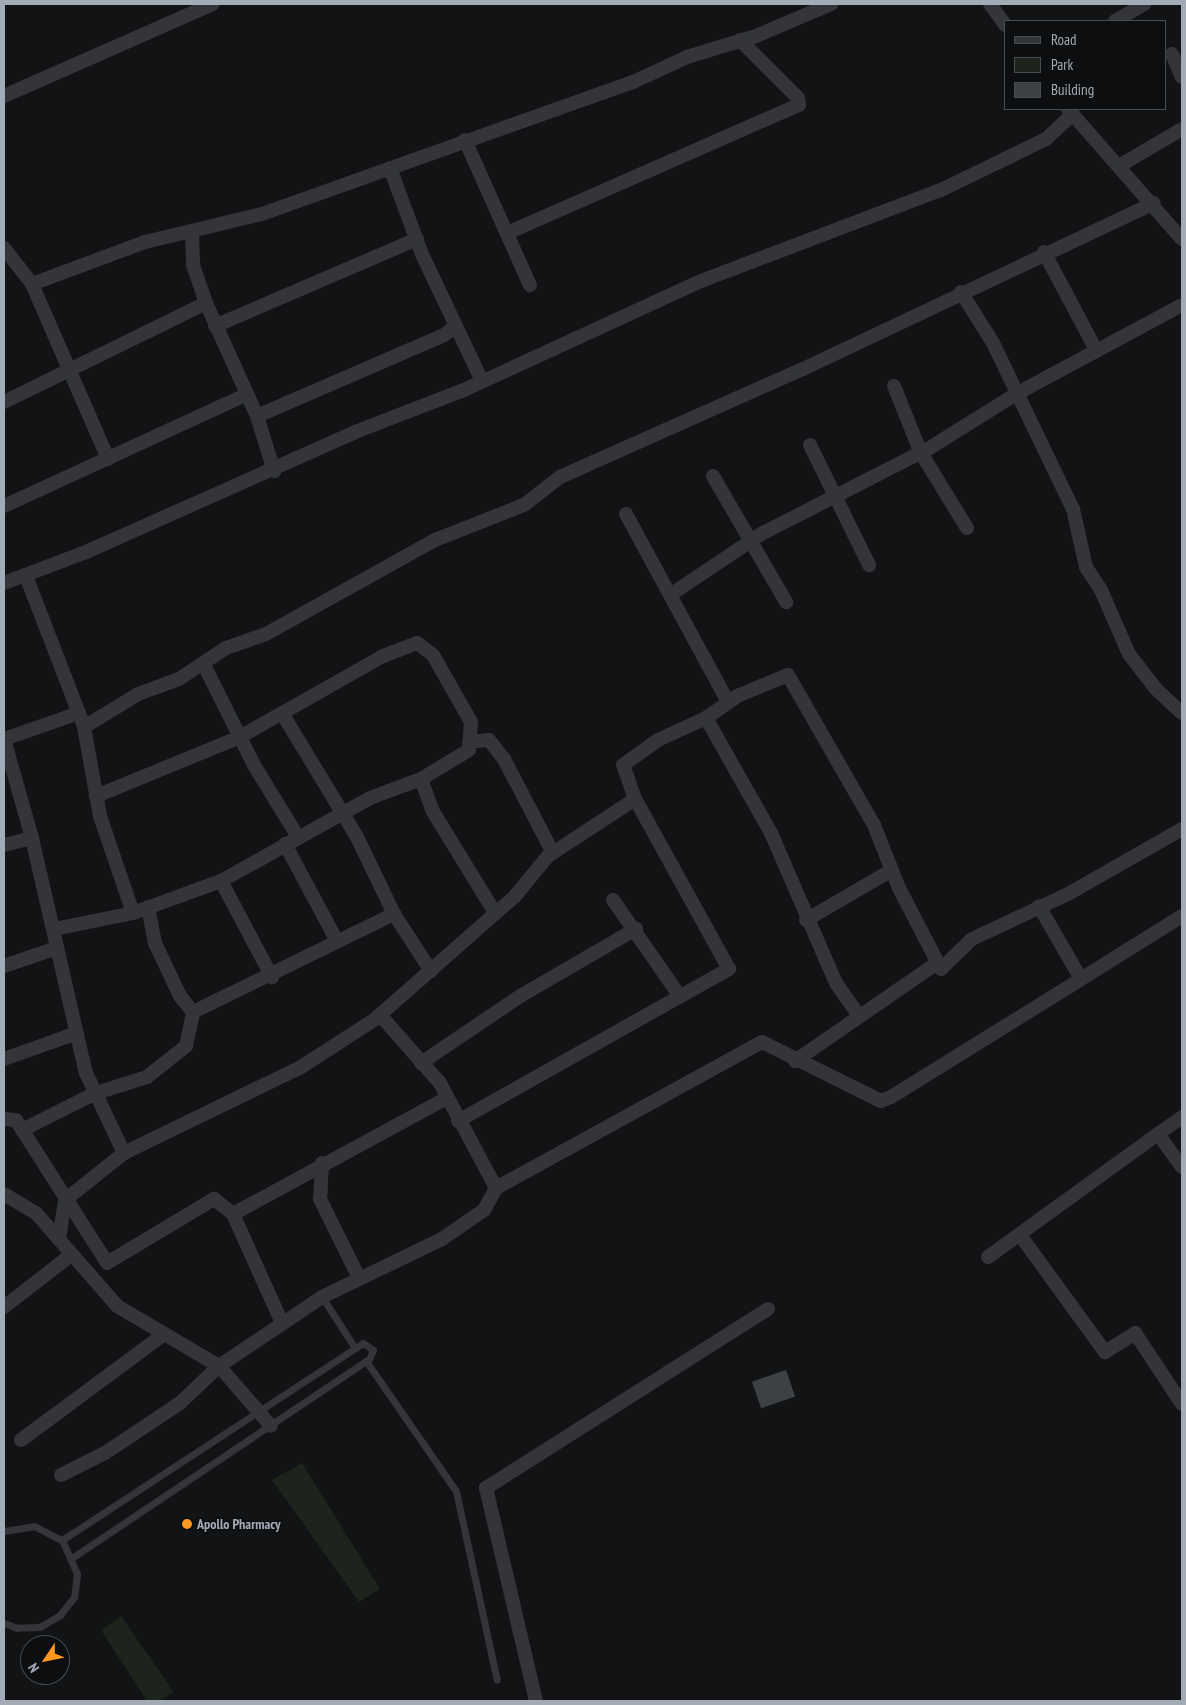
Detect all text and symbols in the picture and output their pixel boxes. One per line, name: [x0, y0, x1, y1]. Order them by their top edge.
legend: [1004, 20, 1166, 110]
text: Road: [1051, 30, 1077, 49]
text: Park: [1051, 55, 1073, 74]
text: Building: [1051, 80, 1094, 99]
place label: Apollo Pharmacy: [197, 1516, 281, 1532]
marker: Apollo Pharmacy: [181, 1518, 193, 1530]
north arrow: [20, 1635, 70, 1685]
text: N: [24, 1660, 43, 1676]

